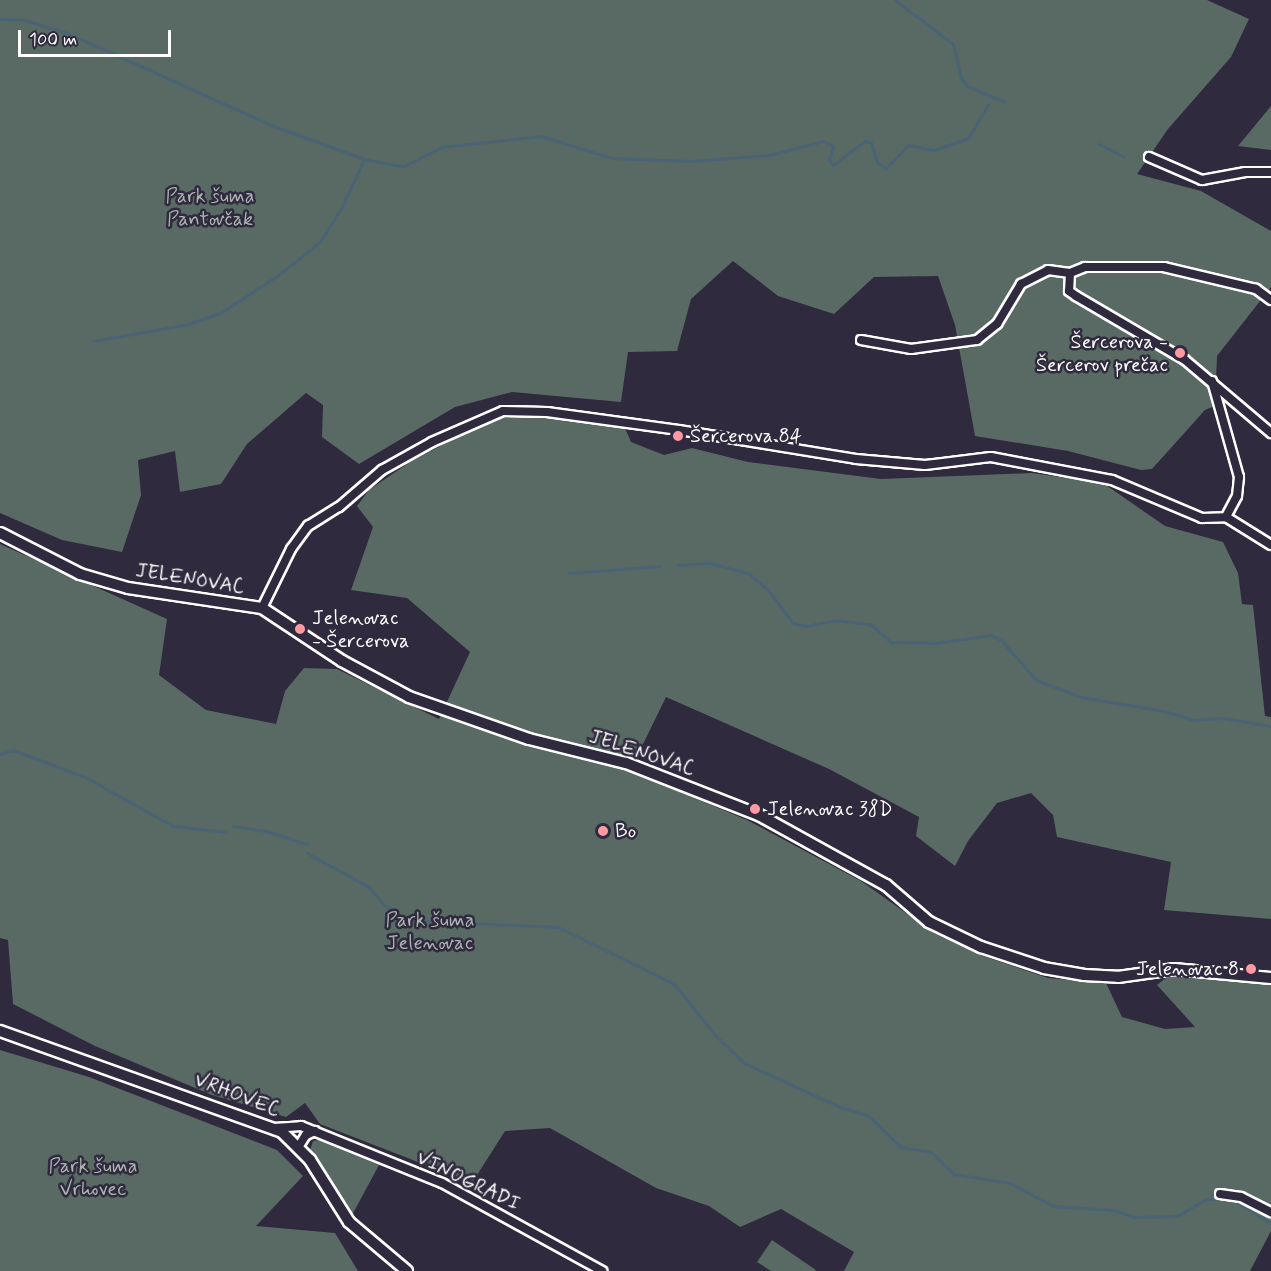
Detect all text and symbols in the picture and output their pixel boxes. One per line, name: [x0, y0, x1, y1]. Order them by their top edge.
scale bar: [21, 18, 174, 56]
text: 100 m: [29, 28, 77, 52]
park label: Park šuma Pantovčak: [166, 184, 254, 231]
place label: Šercerova - Šercerov prečac: [1038, 330, 1168, 377]
marker: Šercerova - Šercerov prečac: [1173, 346, 1187, 360]
place label: Šercerova 84: [690, 424, 802, 448]
marker: Šercerova 84: [671, 429, 685, 443]
street label: JELENOVAC: [134, 559, 246, 599]
place label: Jelenovac - Šercerova: [312, 606, 409, 653]
marker: Jelenovac - Šercerova: [293, 622, 307, 636]
street label: JELENOVAC: [586, 725, 698, 781]
place label: Jelenovac 38D: [767, 797, 892, 821]
marker: Jelenovac 38D: [748, 802, 762, 816]
place label: Bo: [615, 819, 636, 843]
marker: Bo: [596, 824, 610, 838]
park label: Park šuma Jelenovac: [386, 908, 474, 955]
place label: Jelenovac 8: [1136, 957, 1239, 981]
marker: Jelenovac 8: [1244, 962, 1258, 976]
street label: VRHOVEC: [191, 1068, 283, 1122]
street label: VINOGRADI: [412, 1146, 524, 1216]
park label: Park šuma Vrhovec: [49, 1154, 137, 1201]

